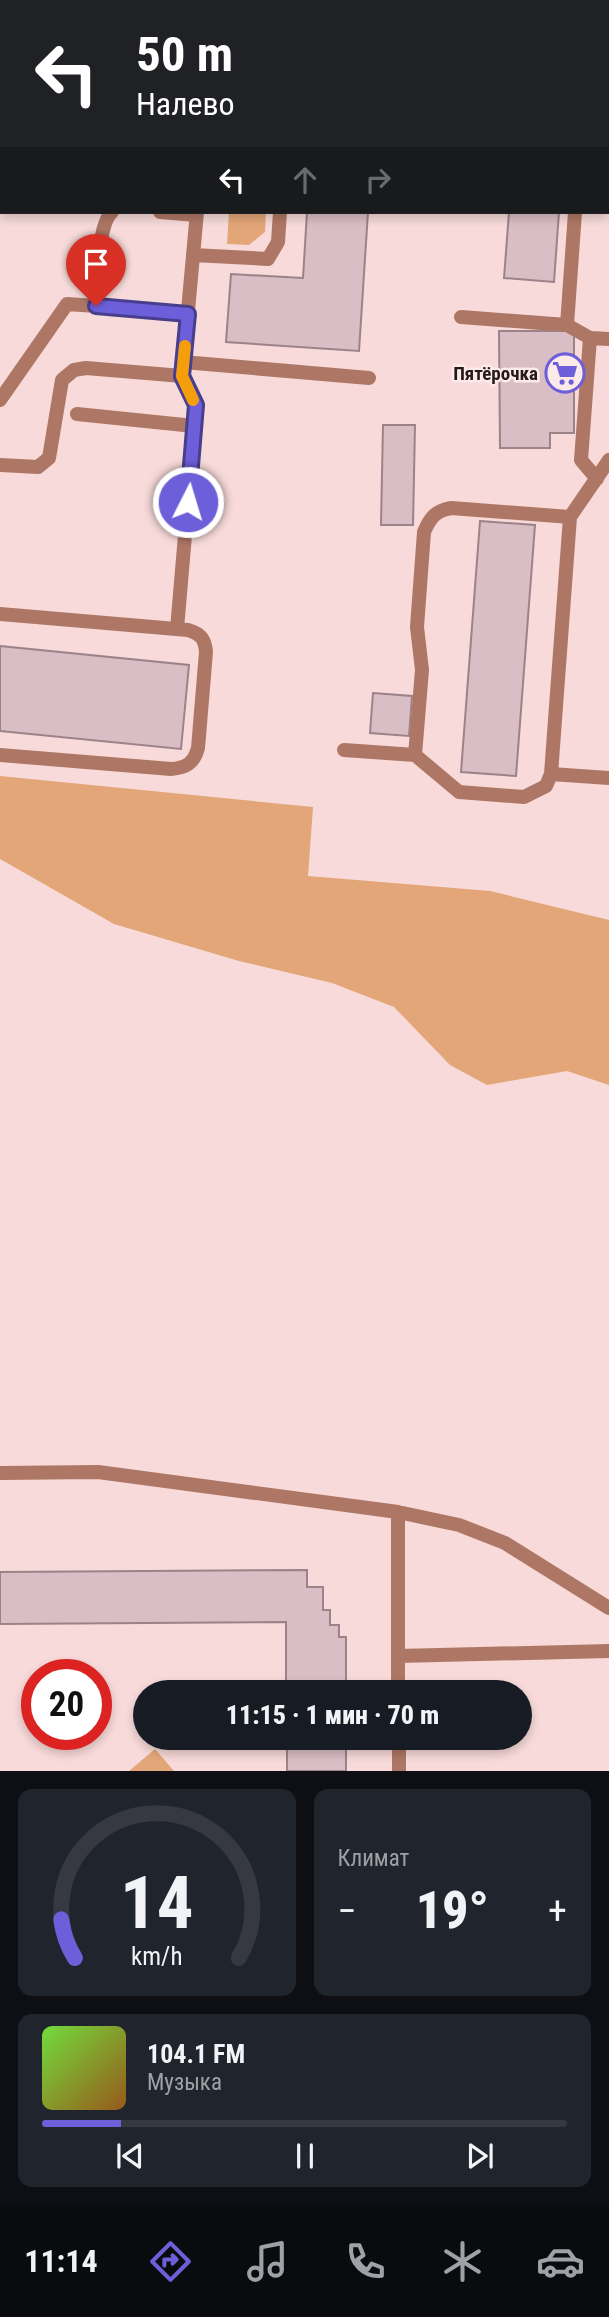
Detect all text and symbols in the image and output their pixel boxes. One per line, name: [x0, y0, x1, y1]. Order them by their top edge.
text: 50 m: [136, 26, 233, 83]
icon: left: [21, 28, 112, 119]
text: Налево: [136, 85, 235, 123]
icon: left: [213, 161, 251, 199]
icon: ahead: [286, 161, 324, 199]
icon: right: [359, 161, 397, 199]
pin: [66, 234, 126, 306]
icon: arrive: [77, 245, 115, 283]
supermarket icon: Пятёрочка: [544, 352, 586, 394]
place label: Пятёрочка: [453, 362, 538, 385]
position arrow: [151, 465, 225, 539]
speed limit sign: 20: [21, 1659, 112, 1750]
text: 11:15 · 1 мин · 70 m: [226, 1700, 439, 1730]
text: Климат: [338, 1845, 409, 1872]
text: 14: [120, 1861, 194, 1947]
text: 19°: [416, 1880, 489, 1941]
text: −: [338, 1889, 357, 1933]
text: +: [548, 1889, 567, 1933]
text: km/h: [131, 1942, 182, 1971]
text: 104.1 FM: [147, 2039, 245, 2069]
text: Музыка: [147, 2069, 222, 2096]
icon: previous: [111, 2137, 149, 2175]
icon: pause: [286, 2137, 324, 2175]
icon: next: [461, 2137, 499, 2175]
icon: directions: [146, 2237, 195, 2286]
icon: music: [243, 2237, 292, 2286]
icon: phone: [341, 2237, 390, 2286]
icon: climate: [438, 2237, 487, 2286]
icon: car: [536, 2237, 585, 2286]
text: 11:14: [24, 2242, 98, 2280]

